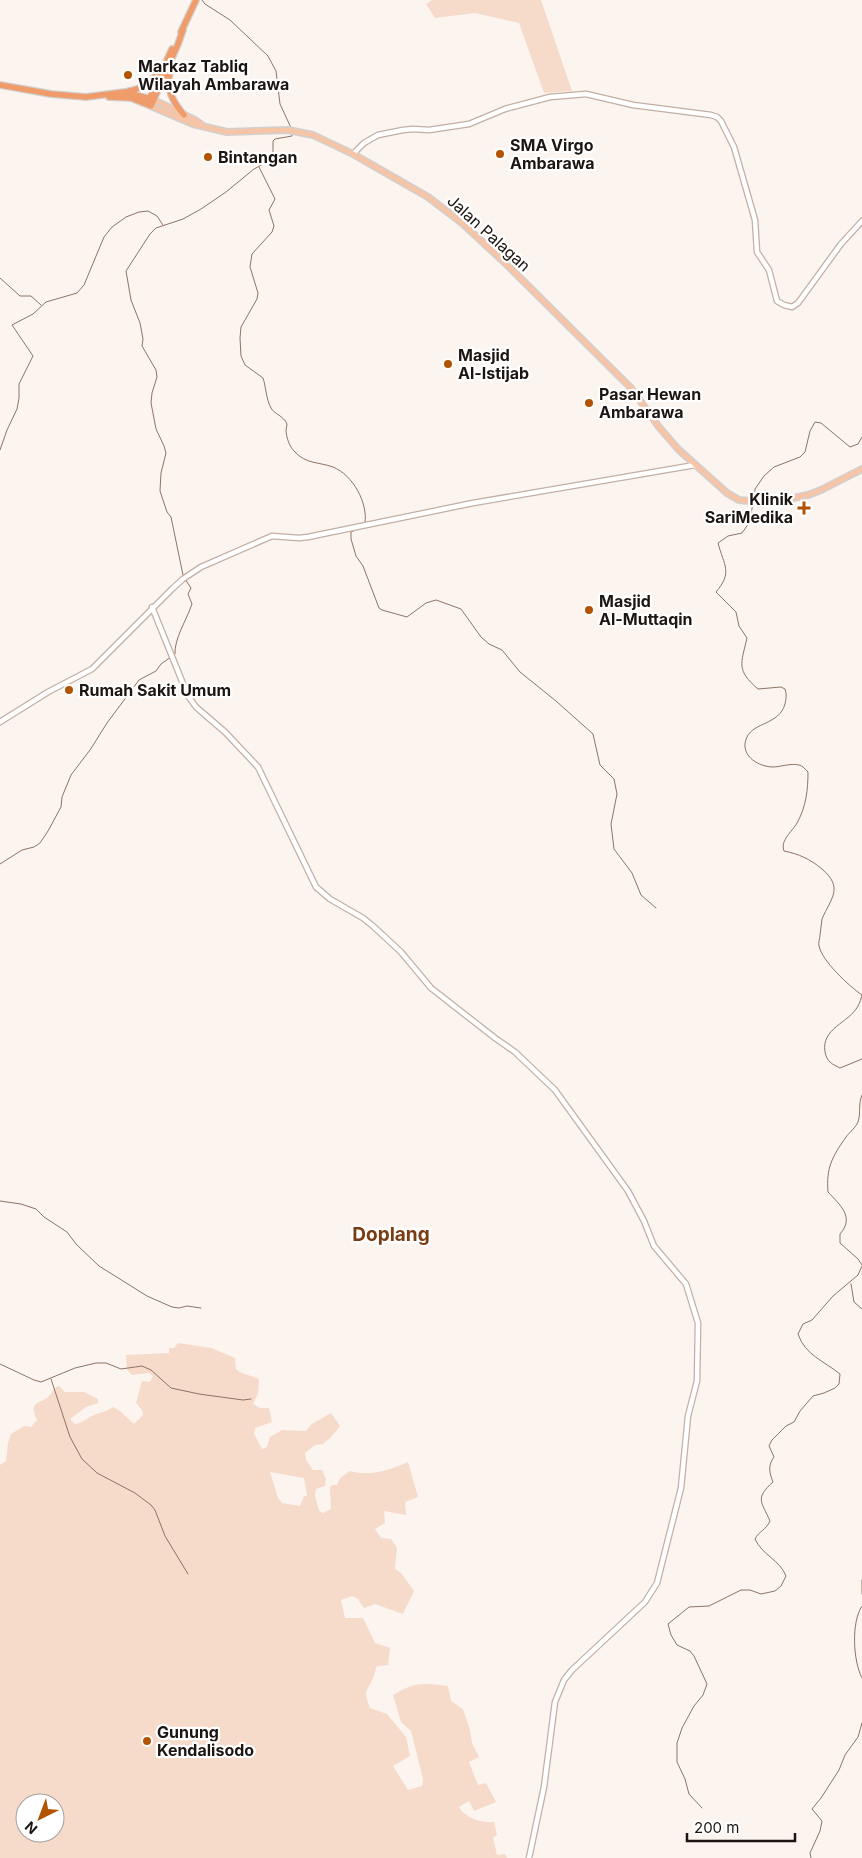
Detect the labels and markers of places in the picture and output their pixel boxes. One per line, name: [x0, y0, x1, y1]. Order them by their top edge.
place label: Markaz Tabliq Wilayah Ambarawa: [138, 56, 289, 94]
marker: Markaz Tabliq Wilayah Ambarawa: [122, 69, 134, 81]
place label: SMA Virgo Ambarawa: [510, 135, 595, 173]
place label: Bintangan: [218, 147, 297, 167]
marker: SMA Virgo Ambarawa: [494, 148, 506, 160]
marker: Bintangan: [202, 151, 214, 163]
place label: Masjid Al-Istijab: [458, 345, 529, 383]
marker: Masjid Al-Istijab: [442, 358, 454, 370]
place label: Pasar Hewan Ambarawa: [599, 384, 701, 422]
marker: Pasar Hewan Ambarawa: [583, 397, 595, 409]
place label: Klinik SariMedika: [705, 489, 794, 527]
marker: Klinik SariMedika: [797, 501, 811, 515]
place label: Masjid Al-Muttaqin: [599, 591, 693, 629]
marker: Masjid Al-Muttaqin: [583, 604, 595, 616]
place label: Rumah Sakit Umum: [79, 680, 231, 700]
marker: Rumah Sakit Umum: [63, 684, 75, 696]
place label: Gunung Kendalisodo: [157, 1722, 254, 1760]
marker: Gunung Kendalisodo: [141, 1735, 153, 1747]

